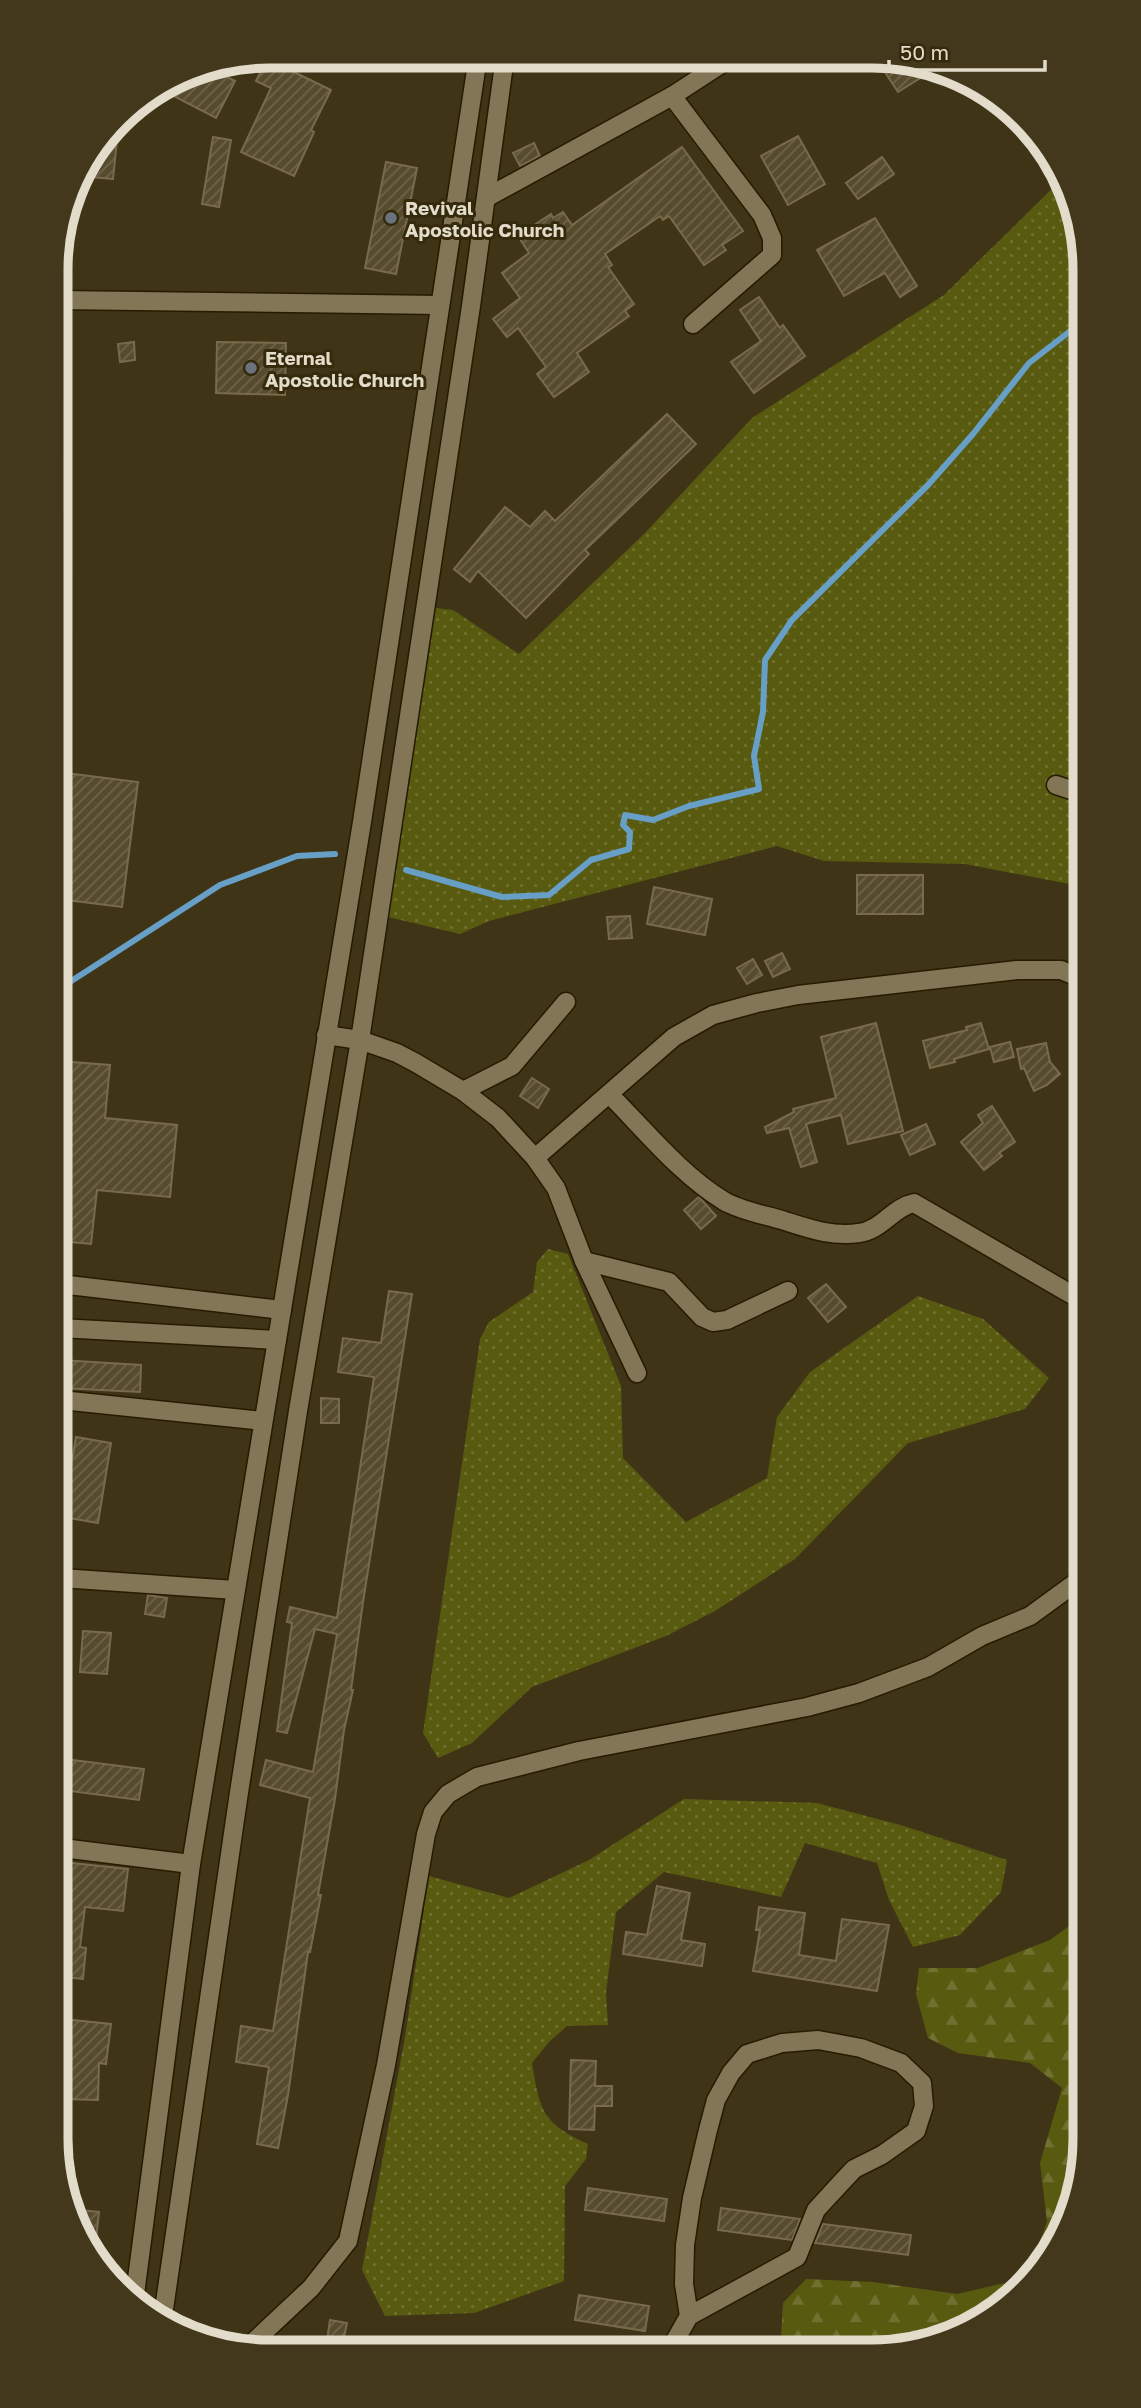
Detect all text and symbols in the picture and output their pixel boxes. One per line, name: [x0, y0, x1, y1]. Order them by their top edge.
scale bar: [889, 28, 1045, 72]
text: 50 m: [900, 39, 949, 65]
place label: Revival Apostolic Church: [405, 196, 564, 241]
marker: Revival Apostolic Church: [383, 210, 399, 226]
place label: Eternal Apostolic Church: [265, 346, 424, 391]
marker: Eternal Apostolic Church: [243, 360, 259, 376]

